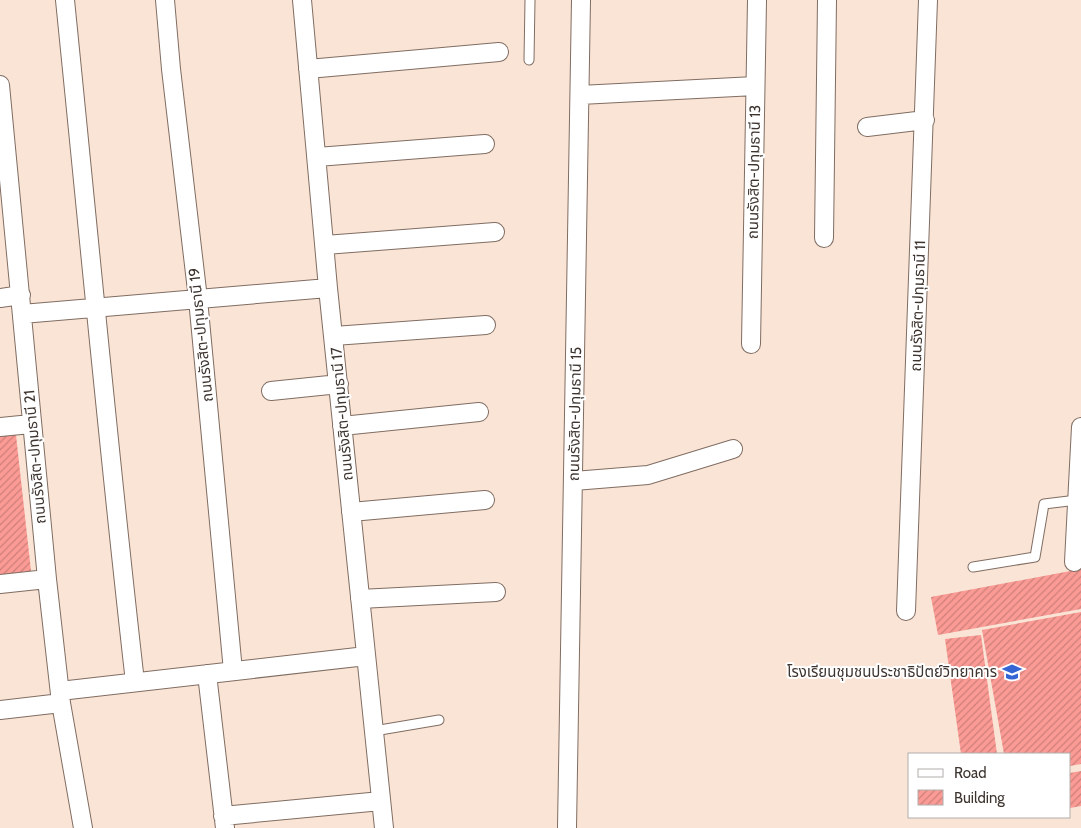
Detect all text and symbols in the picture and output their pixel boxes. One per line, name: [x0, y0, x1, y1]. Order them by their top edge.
street label: ถนนรังสิต-ปทุมธานี 13: [744, 105, 764, 239]
street label: ถนนรังสิต-ปทุมธานี 11: [907, 240, 929, 372]
street label: ถนนรังสิต-ปทุมธานี 19: [185, 267, 217, 403]
street label: ถนนรังสิต-ปทุมธานี 17: [327, 346, 357, 482]
street label: ถนนรังสิต-ปทุมธานี 15: [565, 347, 585, 481]
street label: ถนนรังสิต-ปทุมธานี 21: [20, 389, 50, 525]
school or university icon: โรงเรียนชุมชนประชาธิปัตย์วิทยาคาร: [1001, 661, 1023, 683]
place label: โรงเรียนชุมชนประชาธิปัตย์วิทยาคาร: [787, 663, 997, 681]
legend: [908, 753, 1071, 818]
text: Road: [954, 764, 987, 782]
text: Building: [954, 789, 1005, 807]

